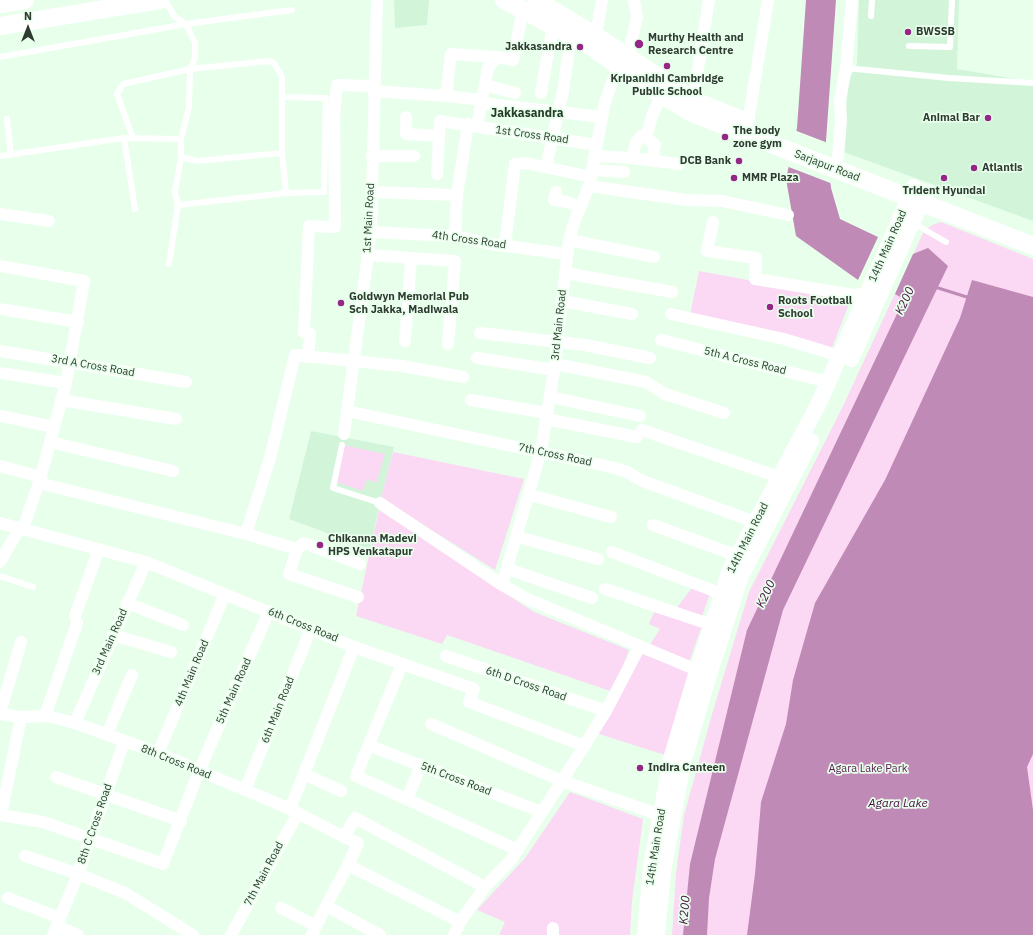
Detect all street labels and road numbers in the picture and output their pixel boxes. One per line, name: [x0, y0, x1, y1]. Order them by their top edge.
street label: 1st Cross Road: [495, 123, 569, 147]
street label: Sarjapur Road: [792, 147, 862, 185]
street label: 1st Main Road: [361, 183, 377, 253]
street label: 14th Main Road: [866, 208, 910, 284]
street label: 4th Cross Road: [431, 228, 507, 252]
street label: 3rd Main Road: [549, 289, 569, 361]
street label: 5th A Cross Road: [702, 344, 788, 378]
street label: 3rd A Cross Road: [50, 352, 136, 380]
street label: 7th Cross Road: [517, 441, 593, 469]
street label: 14th Main Road: [725, 500, 771, 576]
street label: 6th Cross Road: [266, 605, 340, 645]
street label: 3rd Main Road: [89, 607, 131, 677]
street label: 4th Main Road: [172, 638, 212, 708]
street label: 5th Main Road: [214, 656, 254, 726]
street label: 6th D Cross Road: [484, 664, 568, 704]
street label: 6th Main Road: [259, 675, 297, 745]
street label: 8th Cross Road: [139, 742, 213, 782]
street label: 5th Cross Road: [419, 759, 493, 799]
street label: 8th C Cross Road: [75, 782, 115, 866]
street label: 14th Main Road: [643, 808, 669, 886]
street label: 7th Main Road: [242, 840, 286, 908]

